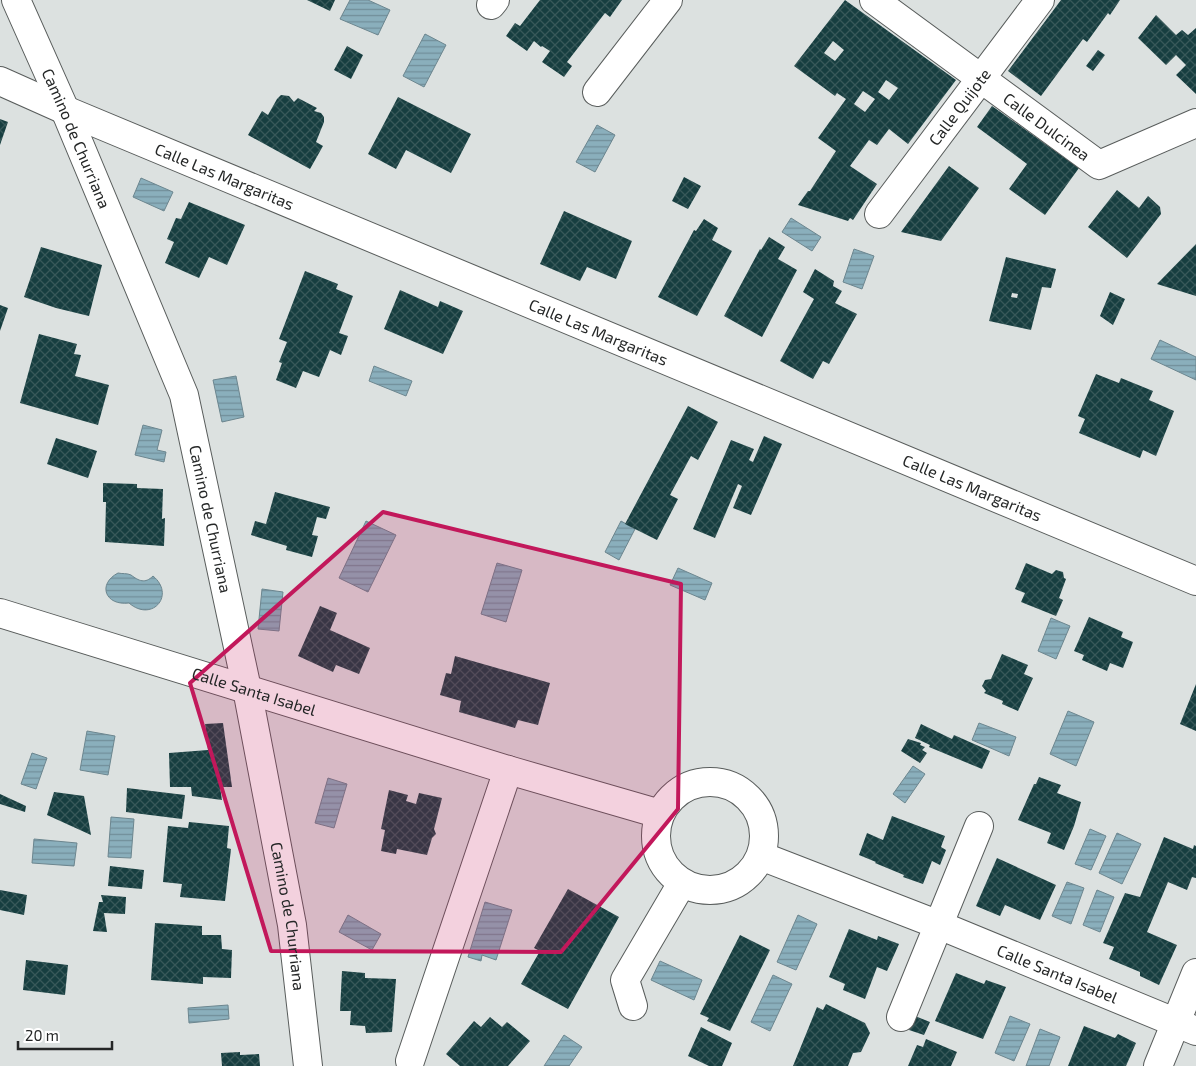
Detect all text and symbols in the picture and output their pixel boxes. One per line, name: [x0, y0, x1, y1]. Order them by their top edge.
street label: Calle Quijote: [924, 64, 994, 149]
street label: Camino de Churriana: [39, 65, 115, 211]
street label: Calle Dulcinea: [1000, 88, 1094, 164]
street label: Calle Las Margaritas: [152, 139, 297, 213]
street label: Calle Las Margaritas: [526, 294, 671, 369]
street label: Camino de Churriana: [186, 443, 236, 594]
street label: Calle Las Margaritas: [900, 450, 1045, 525]
street label: Calle Santa Isabel: [190, 663, 319, 719]
street label: Camino de Churriana: [267, 840, 309, 992]
street label: Calle Santa Isabel: [994, 940, 1121, 1007]
scale bar: [18, 1018, 111, 1050]
text: 20 m: [25, 1026, 59, 1044]

